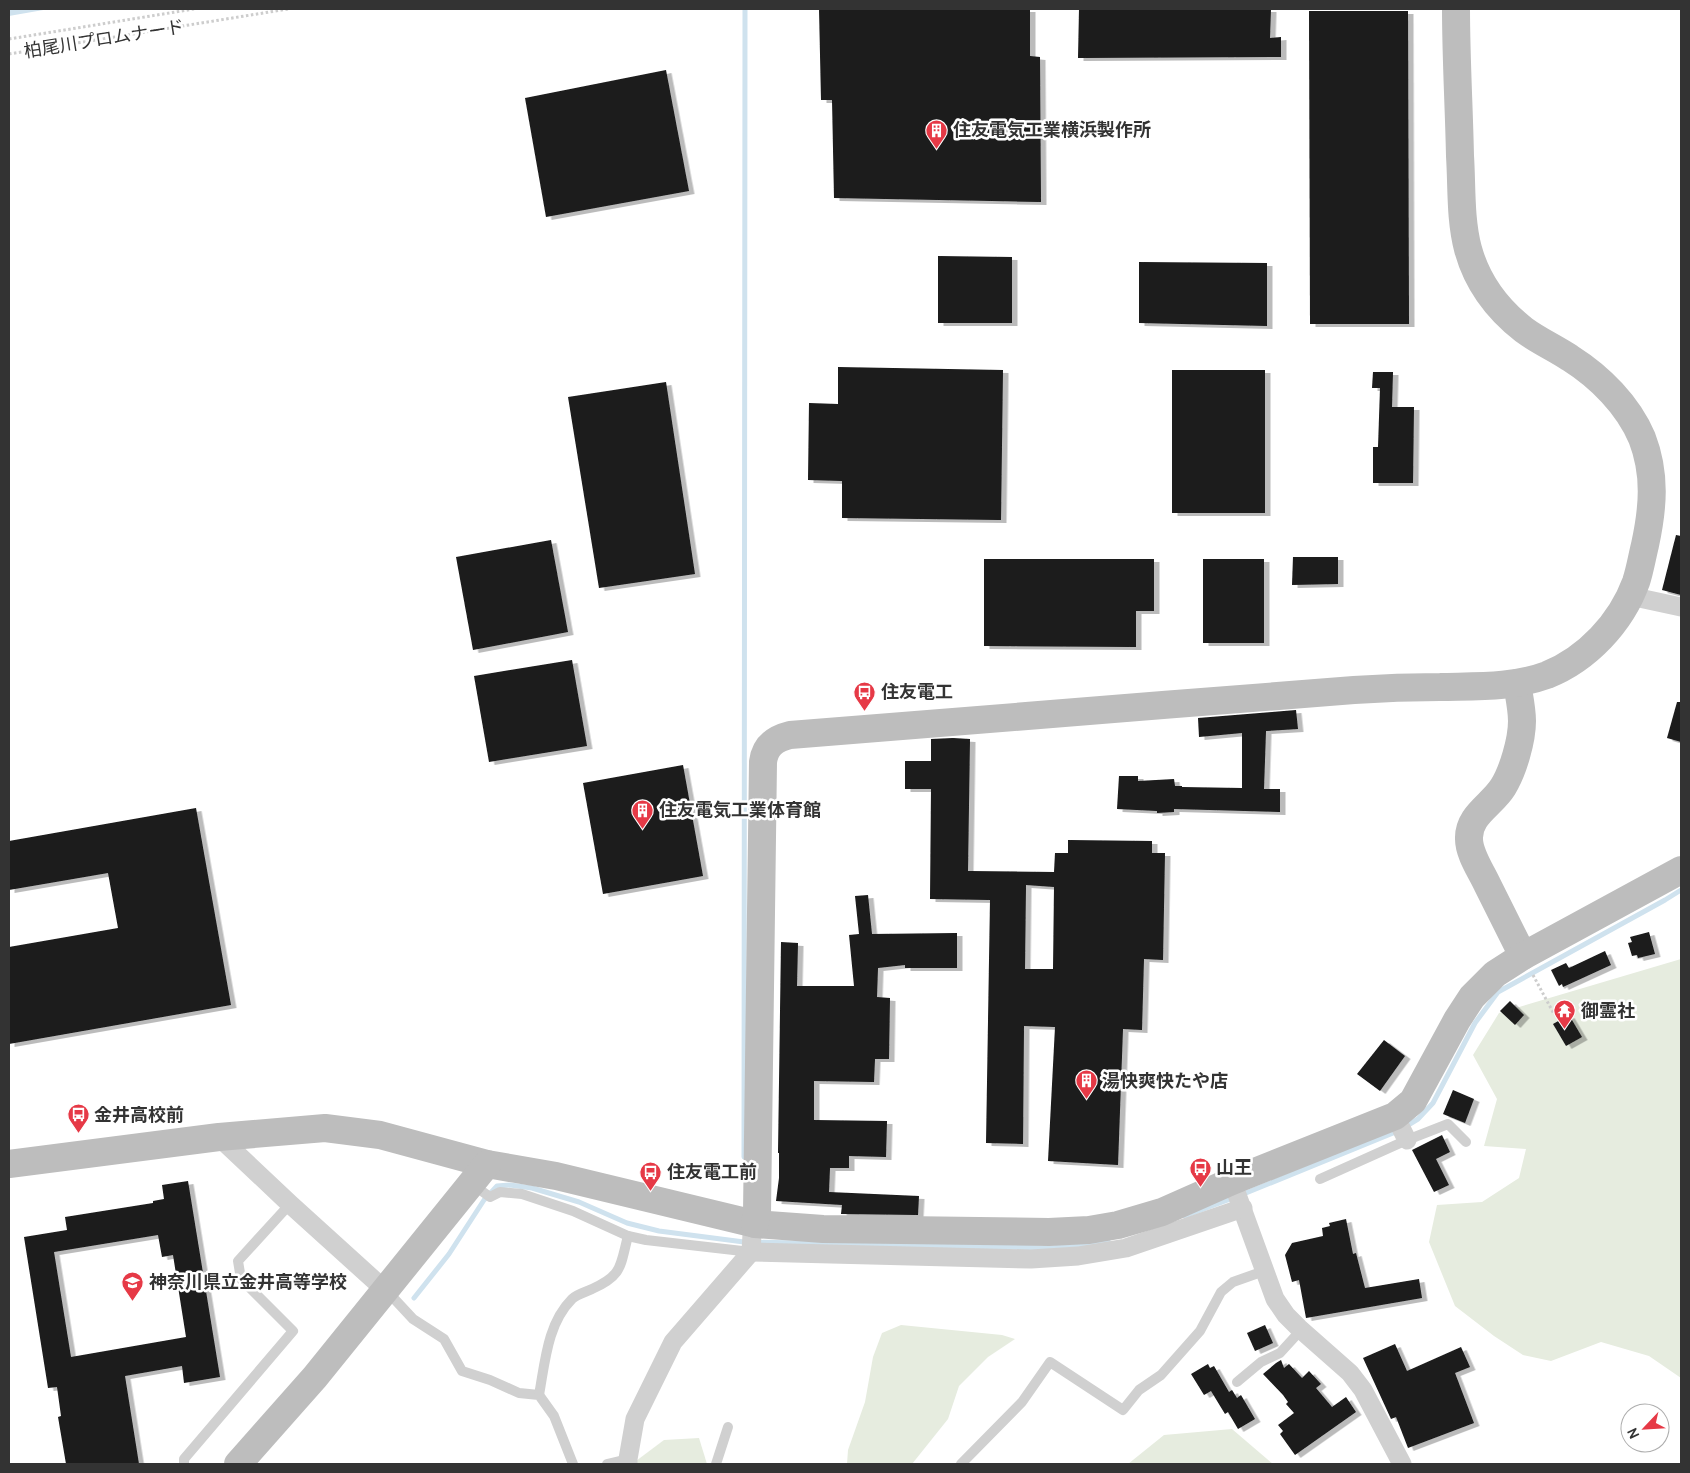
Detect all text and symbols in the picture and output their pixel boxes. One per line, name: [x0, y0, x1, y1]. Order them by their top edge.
street label: 柏尾川プロムナード: [22, 15, 186, 63]
building icon: 住友電気工業横浜製作所: [925, 118, 949, 149]
place label: 住友電気工業横浜製作所: [953, 119, 1151, 141]
bus stop icon: 住友電工: [853, 680, 877, 711]
place label: 住友電工: [881, 681, 953, 703]
building icon: 住友電気工業体育館: [631, 798, 655, 829]
place label: 住友電気工業体育館: [659, 799, 821, 821]
temple icon: 御霊社: [1553, 999, 1577, 1030]
place label: 御霊社: [1580, 1000, 1635, 1022]
building icon: 湯快爽快たや店: [1074, 1069, 1098, 1100]
place label: 湯快爽快たや店: [1102, 1070, 1228, 1092]
bus stop icon: 金井高校前: [66, 1103, 90, 1134]
place label: 金井高校前: [94, 1104, 184, 1126]
bus stop icon: 山王: [1188, 1156, 1212, 1187]
place label: 山王: [1216, 1157, 1252, 1179]
bus stop icon: 住友電工前: [639, 1160, 663, 1191]
place label: 住友電工前: [667, 1161, 757, 1183]
school or university icon: 神奈川県立金井高等学校: [121, 1270, 145, 1301]
place label: 神奈川県立金井高等学校: [149, 1271, 347, 1293]
north arrow: [1620, 1403, 1670, 1453]
text: N: [1623, 1425, 1643, 1442]

